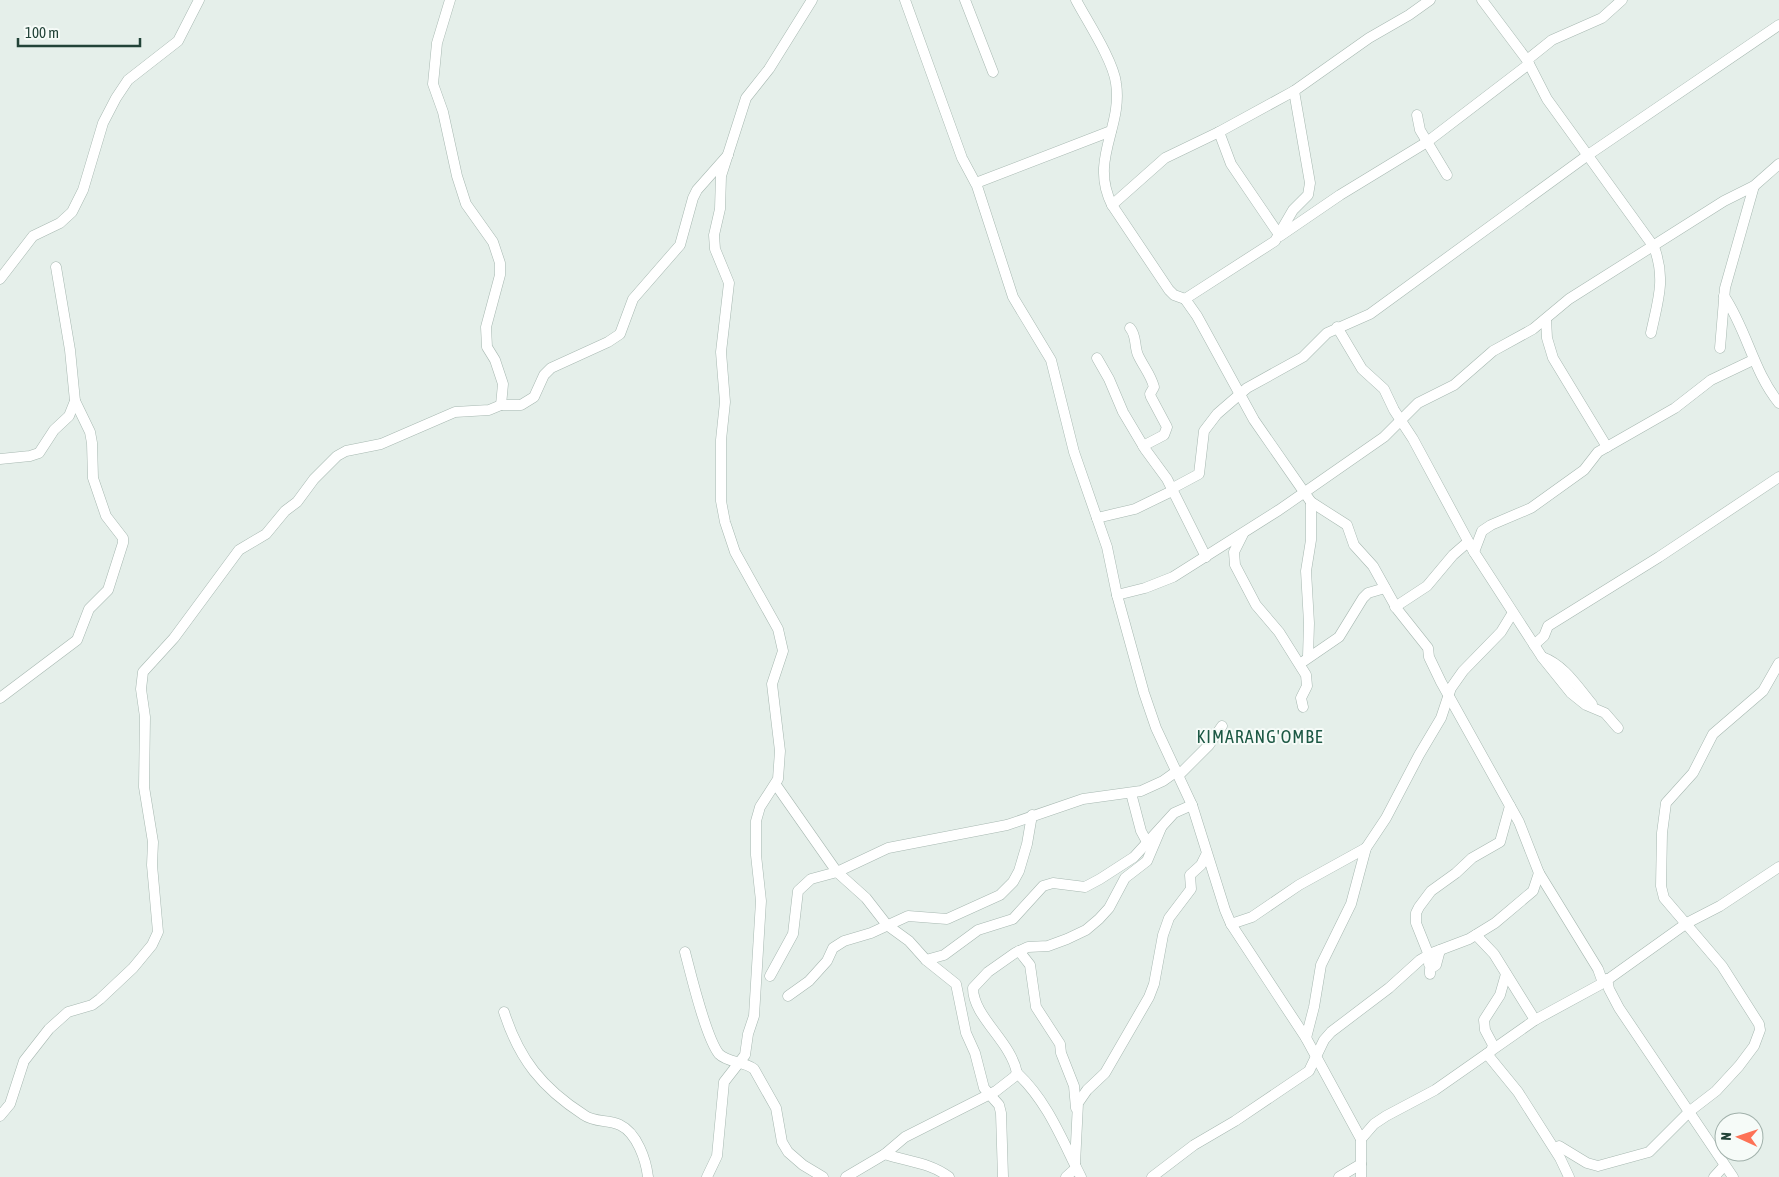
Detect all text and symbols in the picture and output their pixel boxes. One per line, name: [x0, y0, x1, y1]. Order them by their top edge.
scale bar: [18, 15, 140, 47]
text: 100 m: [25, 24, 59, 41]
district label: KIMARANG'OMBE: [1197, 726, 1324, 747]
north arrow: [1714, 1112, 1764, 1162]
text: N: [1718, 1132, 1734, 1141]

